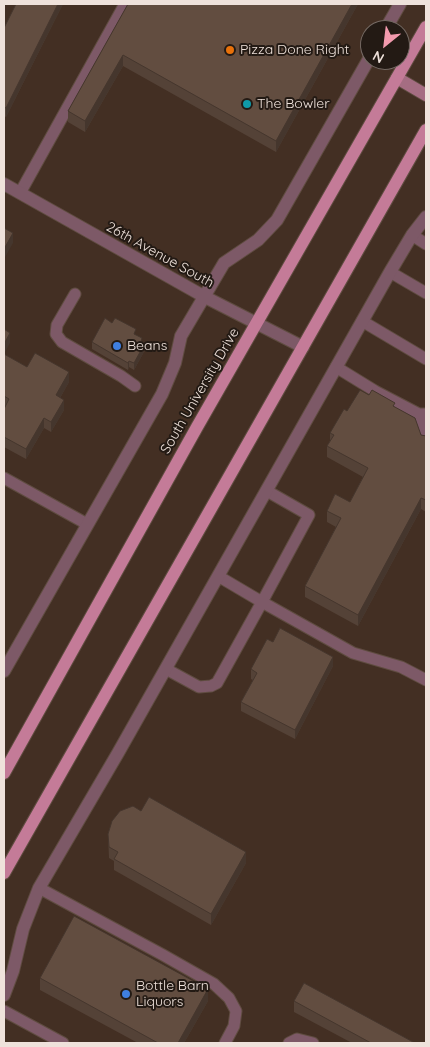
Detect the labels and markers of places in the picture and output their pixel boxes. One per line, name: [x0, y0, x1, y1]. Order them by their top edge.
place label: Pizza Done Right: [240, 42, 349, 58]
marker: Pizza Done Right: [224, 44, 236, 56]
place label: The Bowler: [257, 96, 330, 112]
marker: The Bowler: [241, 98, 253, 110]
place label: Beans: [127, 338, 167, 354]
marker: Beans: [111, 340, 123, 352]
place label: Bottle Barn Liquors: [136, 978, 209, 1010]
marker: Bottle Barn Liquors: [120, 988, 132, 1000]

